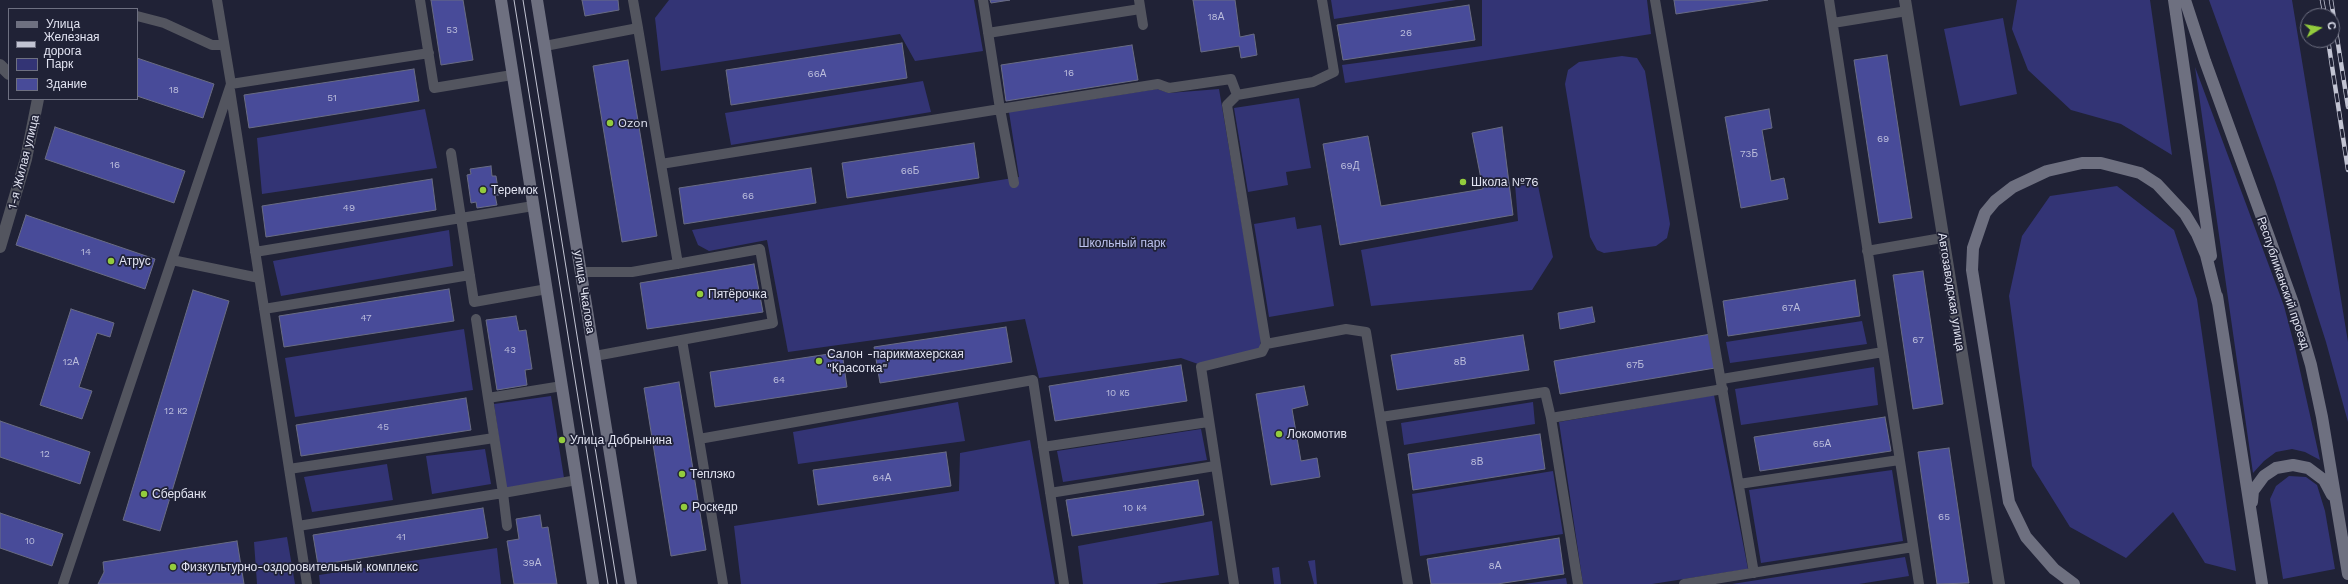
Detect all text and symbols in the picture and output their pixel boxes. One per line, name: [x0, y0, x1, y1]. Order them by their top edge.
legend: [8, 8, 138, 100]
north arrow: [2300, 8, 2340, 48]
house number: 18А: [1208, 11, 1224, 23]
text: Улица: [46, 17, 80, 31]
text: С: [2324, 21, 2338, 31]
house number: 53: [446, 24, 458, 36]
house number: 26: [1400, 27, 1412, 39]
text: Железная дорога: [44, 30, 100, 58]
text: Парк: [46, 57, 73, 71]
house number: 16: [1064, 67, 1074, 79]
house number: 66А: [808, 68, 826, 80]
text: Здание: [46, 77, 87, 91]
house number: 18: [169, 84, 179, 96]
house number: 51: [327, 92, 337, 104]
street label: 1-я Жилая улица: [5, 113, 43, 211]
place label: Ozon: [618, 116, 648, 130]
marker: Ozon: [605, 118, 615, 128]
house number: 69: [1877, 133, 1889, 145]
house number: 73Б: [1740, 148, 1758, 160]
house number: 16: [110, 159, 120, 171]
house number: 69Д: [1340, 160, 1360, 172]
house number: 66Б: [901, 165, 919, 177]
place label: Школа №76: [1471, 175, 1538, 189]
marker: Школа №76: [1458, 177, 1468, 187]
place label: Теремок: [491, 183, 538, 197]
marker: Теремок: [478, 185, 488, 195]
house number: 66: [742, 190, 754, 202]
house number: 49: [343, 202, 355, 214]
street label: Республиканский проезд: [2254, 215, 2312, 351]
street label: Автозаводская улица: [1935, 232, 1967, 352]
park label: Школьный парк: [1078, 236, 1166, 250]
house number: 14: [81, 246, 91, 258]
street label: улица Чкалова: [570, 249, 598, 335]
place label: Атрус: [119, 254, 151, 268]
marker: Атрус: [106, 256, 116, 266]
place label: Пятёрочка: [708, 287, 767, 301]
marker: Пятёрочка: [695, 289, 705, 299]
house number: 67А: [1782, 302, 1800, 314]
house number: 47: [360, 312, 372, 324]
house number: 67: [1912, 334, 1924, 346]
house number: 43: [504, 344, 516, 356]
place label: Салон -парикмахерская "Красотка": [827, 347, 964, 375]
house number: 12А: [63, 356, 79, 368]
marker: Салон -парикмахерская "Красотка": [814, 356, 824, 366]
house number: 8В: [1454, 356, 1466, 368]
house number: 67Б: [1626, 359, 1644, 371]
house number: 64: [773, 374, 785, 386]
house number: 10 к5: [1106, 387, 1130, 399]
house number: 12 к2: [164, 405, 188, 417]
house number: 45: [377, 421, 389, 433]
place label: Локомотив: [1287, 427, 1347, 441]
marker: Локомотив: [1274, 429, 1284, 439]
place label: Улица Добрынина: [570, 433, 672, 447]
marker: Улица Добрынина: [557, 435, 567, 445]
house number: 65А: [1813, 438, 1831, 450]
house number: 12: [40, 448, 50, 460]
house number: 8В: [1471, 456, 1483, 468]
place label: Теплэко: [690, 467, 735, 481]
marker: Теплэко: [677, 469, 687, 479]
house number: 64А: [873, 472, 891, 484]
place label: Сбербанк: [152, 487, 206, 501]
marker: Сбербанк: [139, 489, 149, 499]
place label: Роскедр: [692, 500, 738, 514]
marker: Роскедр: [679, 502, 689, 512]
house number: 10 к4: [1123, 502, 1147, 514]
house number: 65: [1938, 511, 1950, 523]
house number: 41: [396, 531, 406, 543]
house number: 10: [25, 535, 35, 547]
house number: 39А: [523, 557, 541, 569]
place label: Физкультурно-оздоровительный комплекс: [181, 560, 418, 574]
house number: 8А: [1489, 560, 1501, 572]
marker: Физкультурно-оздоровительный комплекс: [168, 562, 178, 572]

